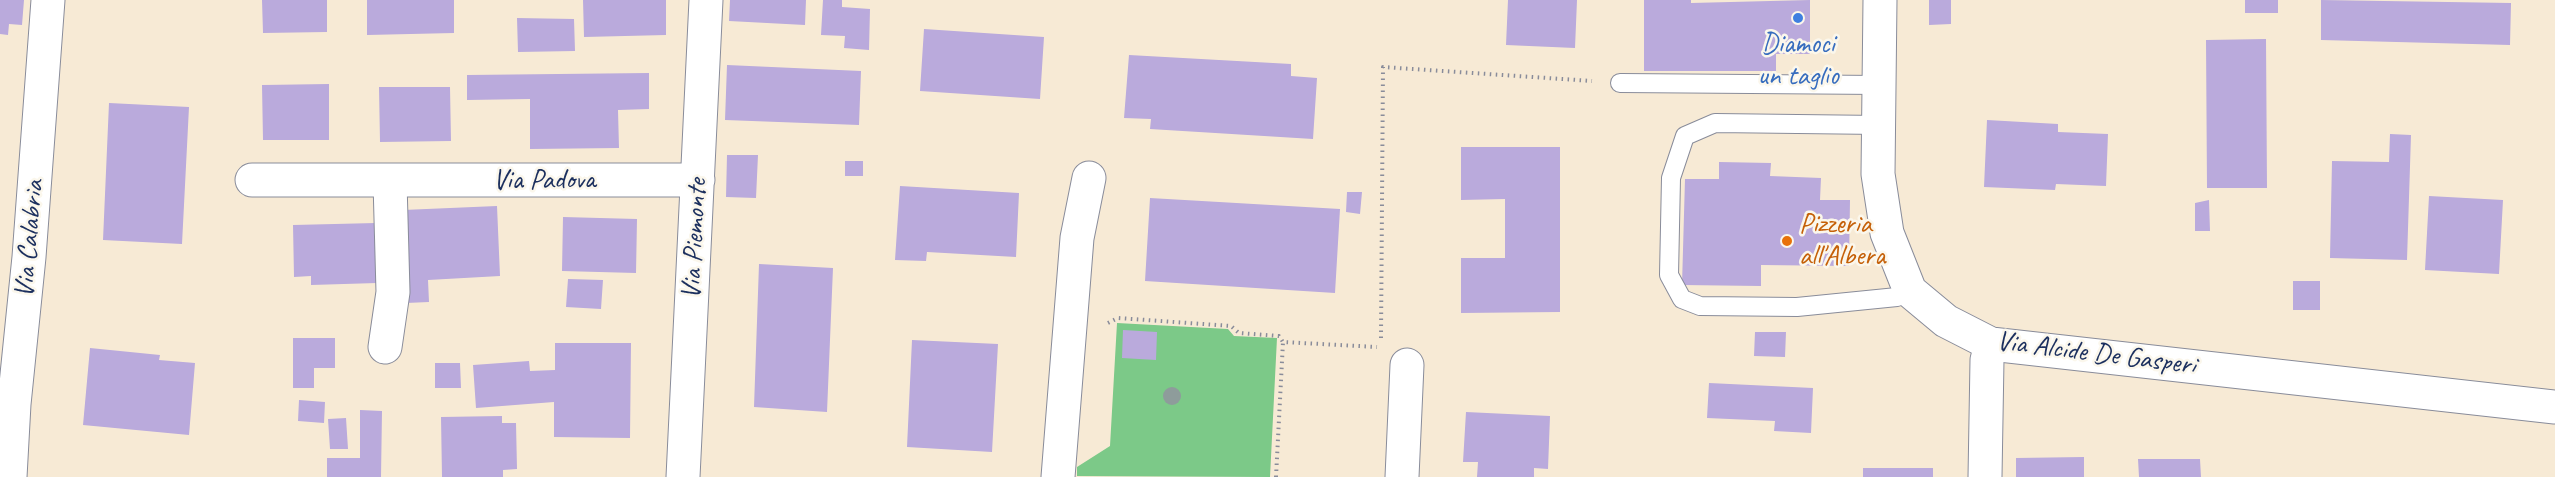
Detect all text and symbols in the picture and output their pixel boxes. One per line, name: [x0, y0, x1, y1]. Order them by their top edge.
marker: Diamoci un taglio: [1791, 11, 1805, 25]
place label: Diamoci un taglio: [1757, 28, 1839, 94]
street label: Via Padova: [493, 164, 595, 198]
street label: Via Piemonte: [675, 178, 715, 300]
street label: Via Calabria: [8, 179, 52, 299]
place label: Pizzeria all'Albera: [1799, 208, 1885, 274]
marker: Pizzeria all'Albera: [1780, 234, 1794, 248]
street label: Via Alcide De Gasperi: [1994, 325, 2198, 383]

